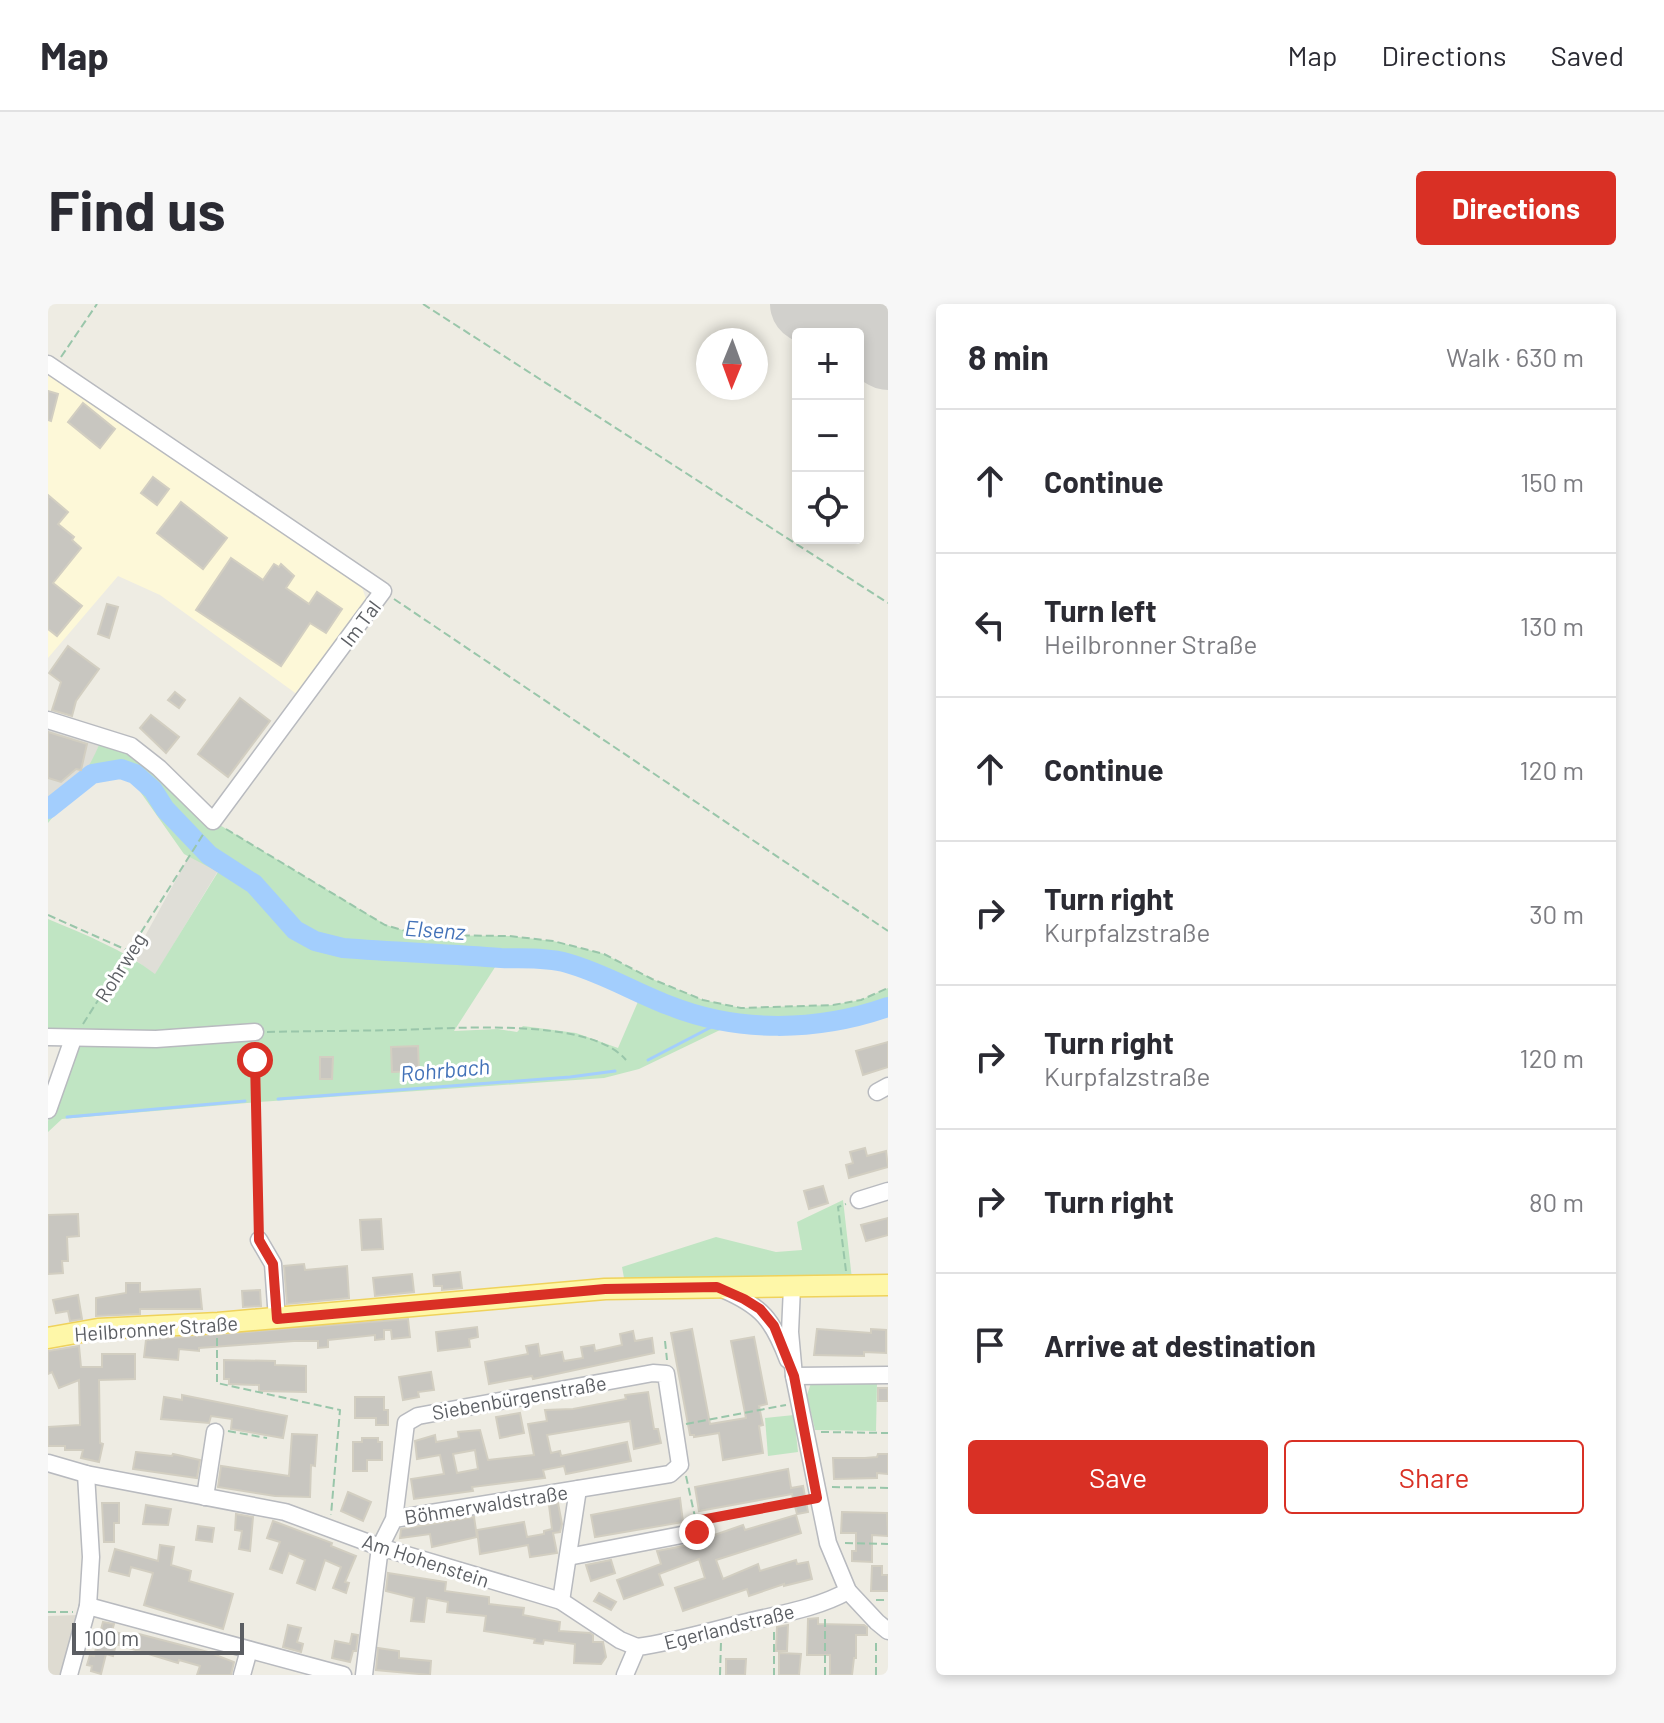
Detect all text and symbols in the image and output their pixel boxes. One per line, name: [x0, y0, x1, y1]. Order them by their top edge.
text: Map: [40, 32, 109, 78]
text: Map: [1288, 38, 1337, 72]
text: Directions: [1381, 38, 1507, 72]
text: Saved: [1551, 38, 1624, 72]
button: Directions: [1416, 171, 1616, 245]
text: Find us: [48, 175, 226, 242]
north arrow: [696, 328, 768, 400]
map controls: [792, 328, 864, 544]
button: +: [792, 328, 864, 400]
text: 8 min: [968, 336, 1049, 377]
text: Walk · 630 m: [1446, 341, 1584, 372]
button: −: [792, 400, 864, 472]
icon: ahead: [968, 459, 1012, 503]
text: Continue: [1044, 463, 1164, 499]
text: 150 m: [1520, 466, 1584, 497]
button: locate: [792, 472, 864, 544]
text: Turn left: [1044, 592, 1157, 628]
street label: Im Tal: [335, 595, 385, 651]
icon: left: [968, 603, 1012, 647]
text: 130 m: [1520, 610, 1584, 641]
text: Heilbronner Straße: [1044, 628, 1257, 659]
icon: ahead: [968, 747, 1012, 791]
text: Continue: [1044, 751, 1164, 787]
text: 120 m: [1520, 754, 1584, 785]
text: Turn right: [1044, 880, 1174, 916]
icon: right: [968, 891, 1012, 935]
text: 30 m: [1529, 898, 1584, 929]
water label: Elsenz: [404, 914, 467, 944]
text: Kurpfalzstraße: [1044, 916, 1210, 947]
street label: Rohrweg: [89, 928, 151, 1006]
text: Turn right: [1044, 1024, 1174, 1060]
icon: right: [968, 1035, 1012, 1079]
route start: [237, 1042, 273, 1078]
text: 120 m: [1520, 1042, 1584, 1073]
water label: Rohrbach: [399, 1052, 491, 1086]
text: Kurpfalzstraße: [1044, 1060, 1210, 1091]
icon: right: [968, 1179, 1012, 1223]
text: Turn right: [1044, 1183, 1174, 1219]
text: 80 m: [1529, 1186, 1584, 1217]
street label: Heilbronner Straße: [73, 1310, 239, 1346]
icon: arrive: [968, 1323, 1012, 1367]
text: Arrive at destination: [1044, 1327, 1316, 1363]
street label: Siebenbürgenstraße: [430, 1370, 608, 1424]
button: Save: [968, 1440, 1268, 1514]
button: Share: [1284, 1440, 1584, 1514]
street label: Böhmerwaldstraße: [403, 1479, 569, 1529]
route end: [679, 1514, 715, 1550]
street label: Am Hohenstein: [360, 1528, 492, 1592]
street label: Egerlandstraße: [661, 1598, 797, 1654]
scale bar: [72, 1619, 244, 1655]
text: 100 m: [84, 1624, 139, 1650]

